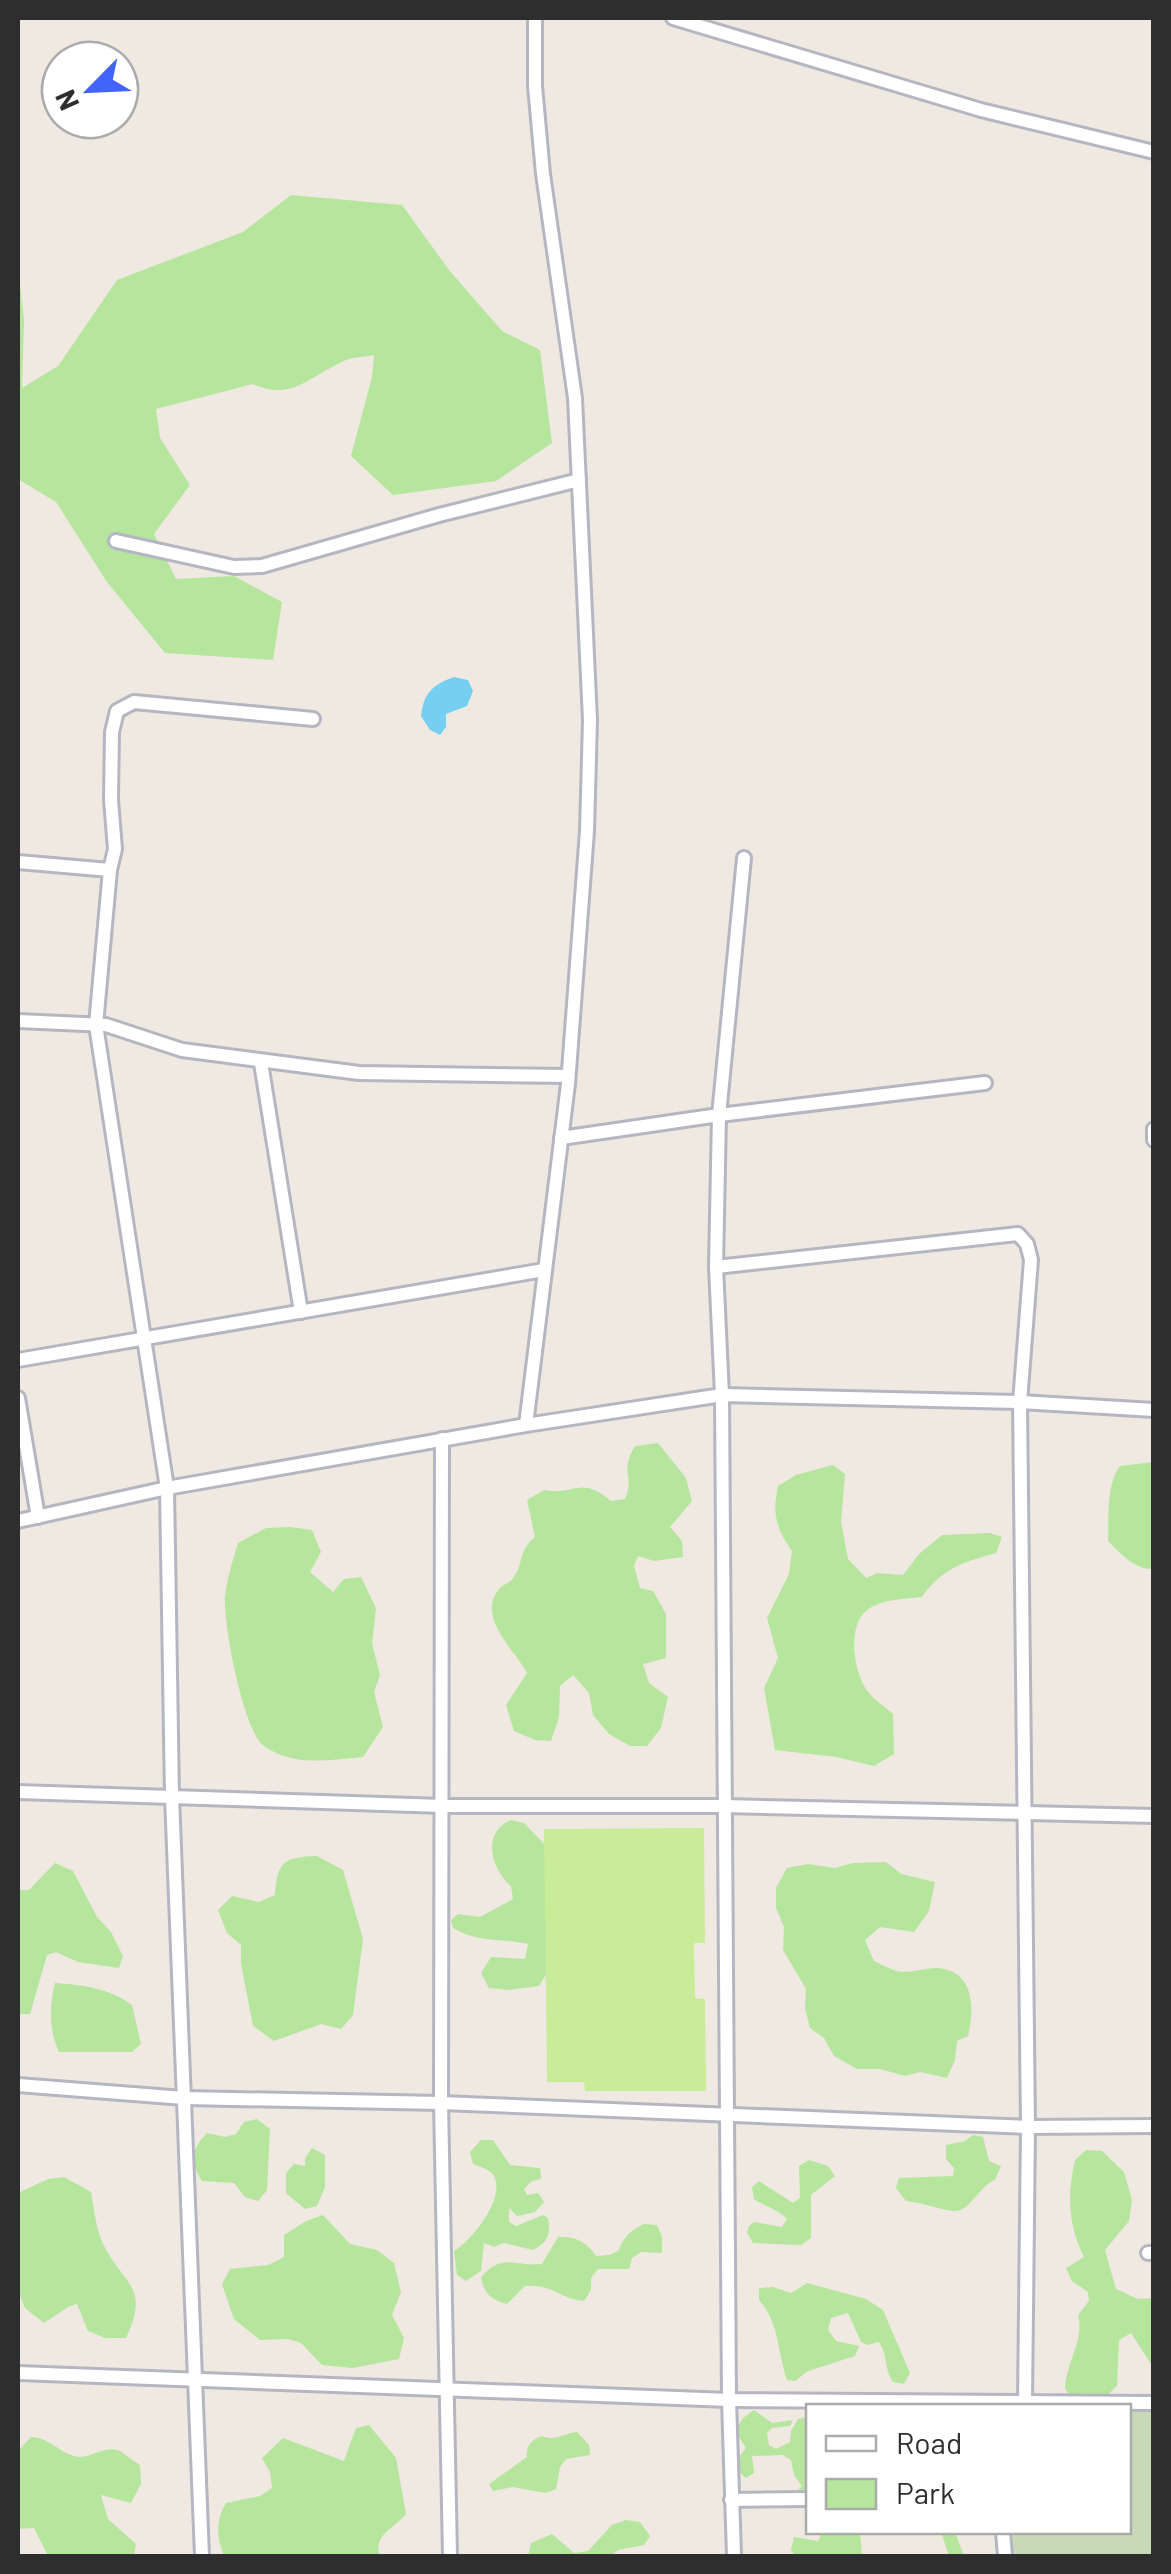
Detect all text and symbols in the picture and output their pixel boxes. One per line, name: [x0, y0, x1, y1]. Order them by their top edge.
north arrow: [40, 40, 140, 140]
text: N: [47, 85, 86, 116]
legend: [806, 2404, 1131, 2534]
text: Road: [896, 2424, 962, 2460]
text: Park: [896, 2474, 955, 2510]

